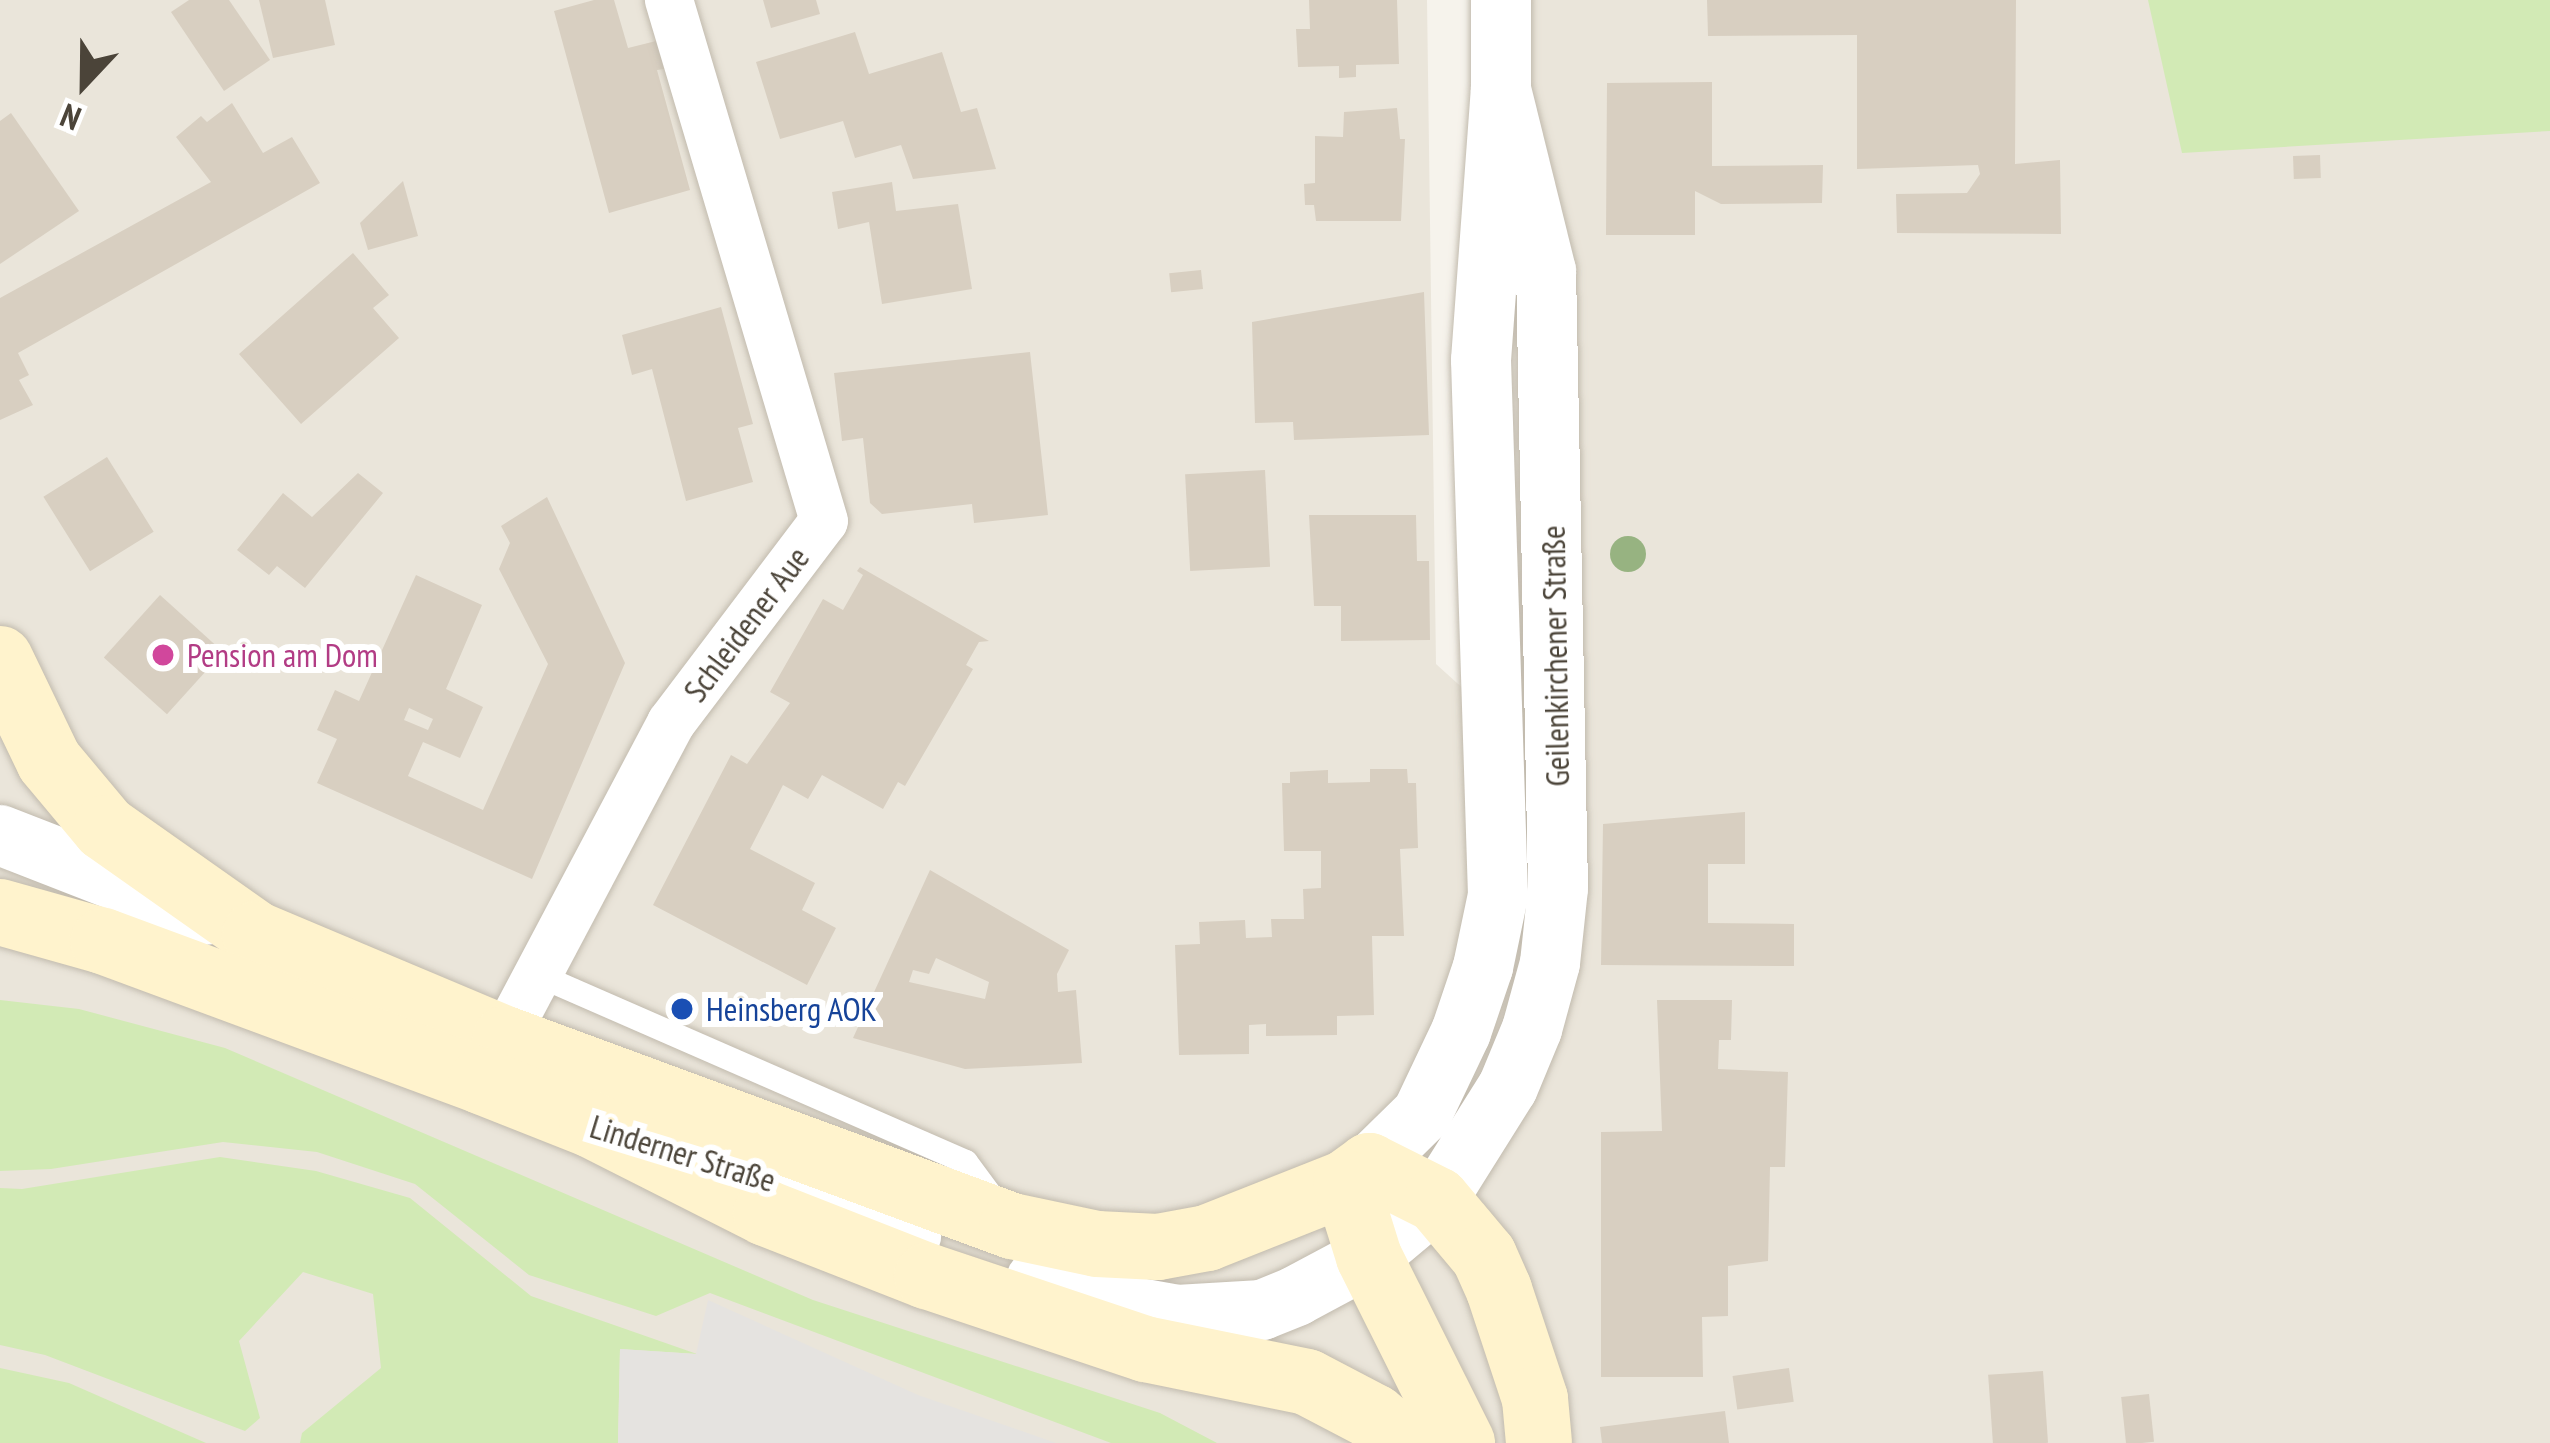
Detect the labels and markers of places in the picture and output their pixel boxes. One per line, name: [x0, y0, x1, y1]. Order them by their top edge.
place label: Pension am Dom: [187, 635, 378, 675]
marker: Pension am Dom: [150, 642, 176, 668]
place label: Heinsberg AOK: [706, 989, 878, 1029]
marker: Heinsberg AOK: [669, 996, 695, 1022]

